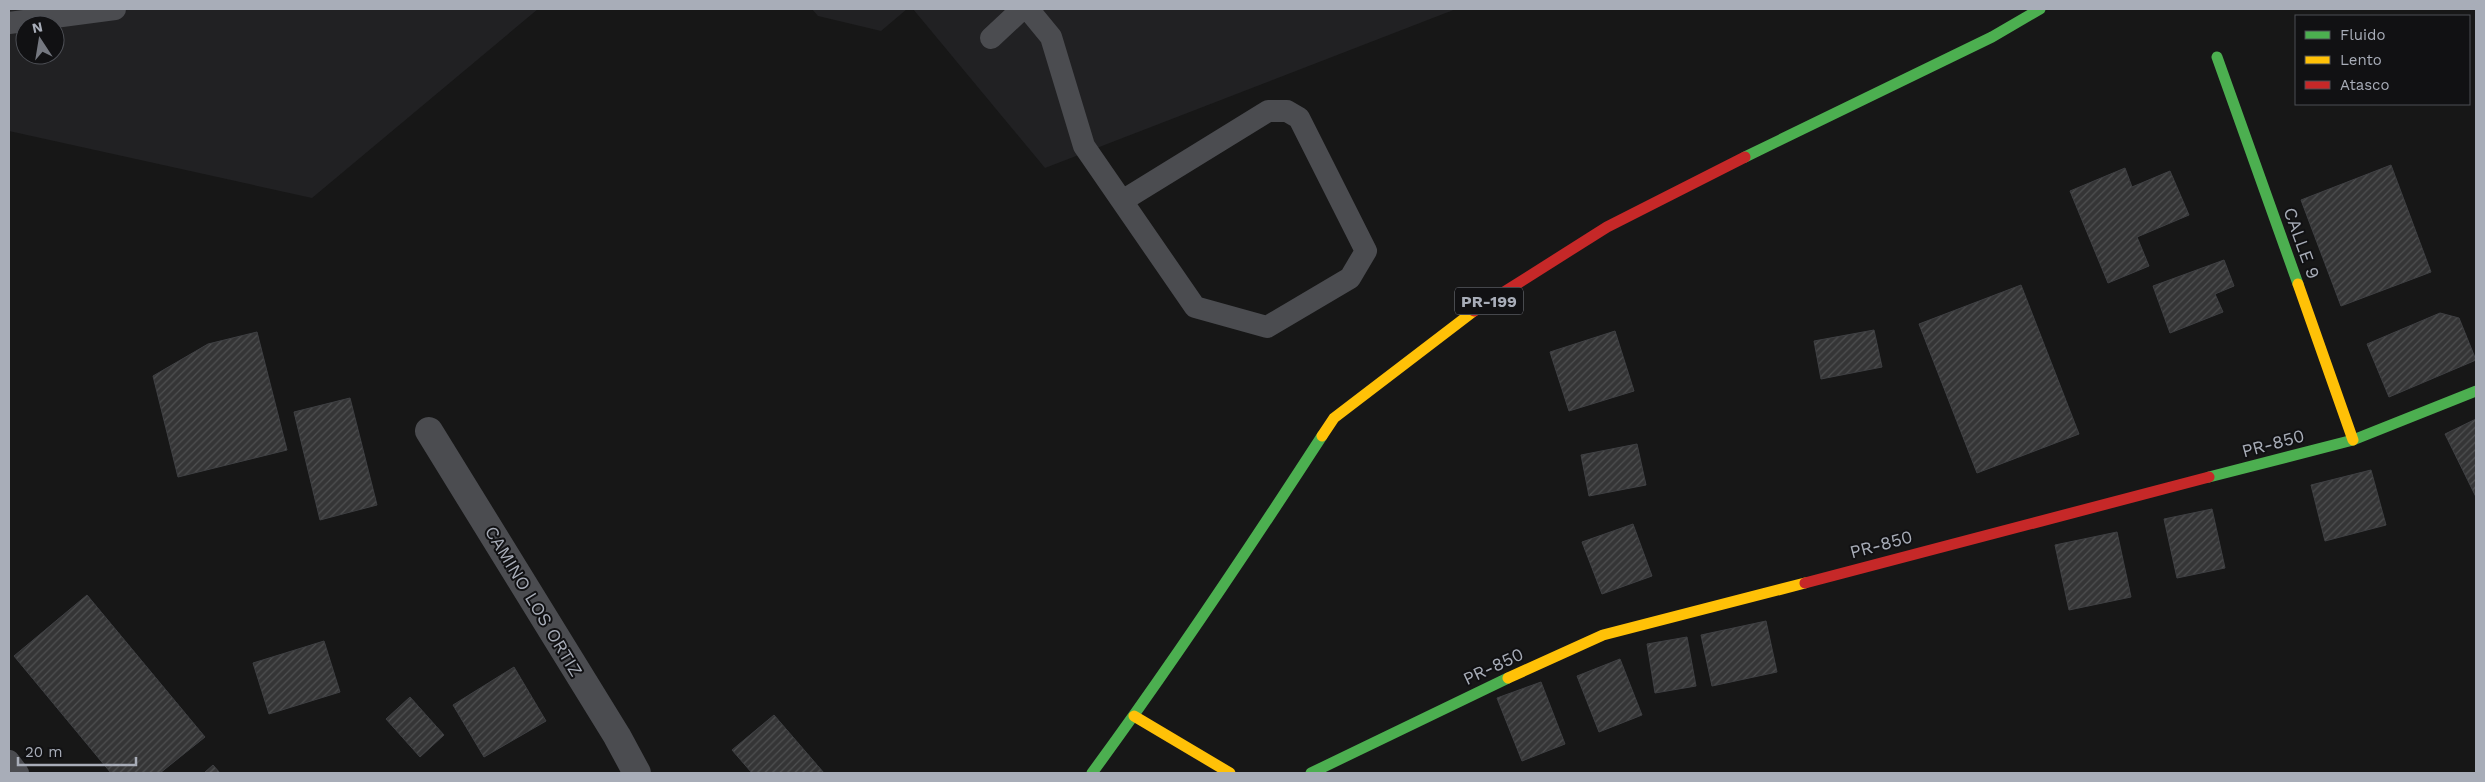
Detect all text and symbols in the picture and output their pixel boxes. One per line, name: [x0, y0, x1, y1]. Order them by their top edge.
north arrow: [15, 15, 65, 65]
legend: [2295, 15, 2470, 105]
text: N: [31, 18, 44, 36]
text: Fluido: [2340, 26, 2385, 44]
text: Lento: [2340, 51, 2382, 69]
text: Atasco: [2340, 76, 2389, 94]
street label: CALLE 9: [2279, 204, 2325, 282]
road number: PR-199: [1455, 288, 1523, 314]
street label: PR-850: [2239, 425, 2307, 461]
street label: CAMINO LOS ORTIZ: [481, 522, 587, 680]
street label: PR-850: [1847, 526, 1915, 562]
street label: PR-850: [1459, 643, 1527, 689]
scale bar: [18, 734, 135, 766]
text: 20 m: [25, 743, 63, 761]

